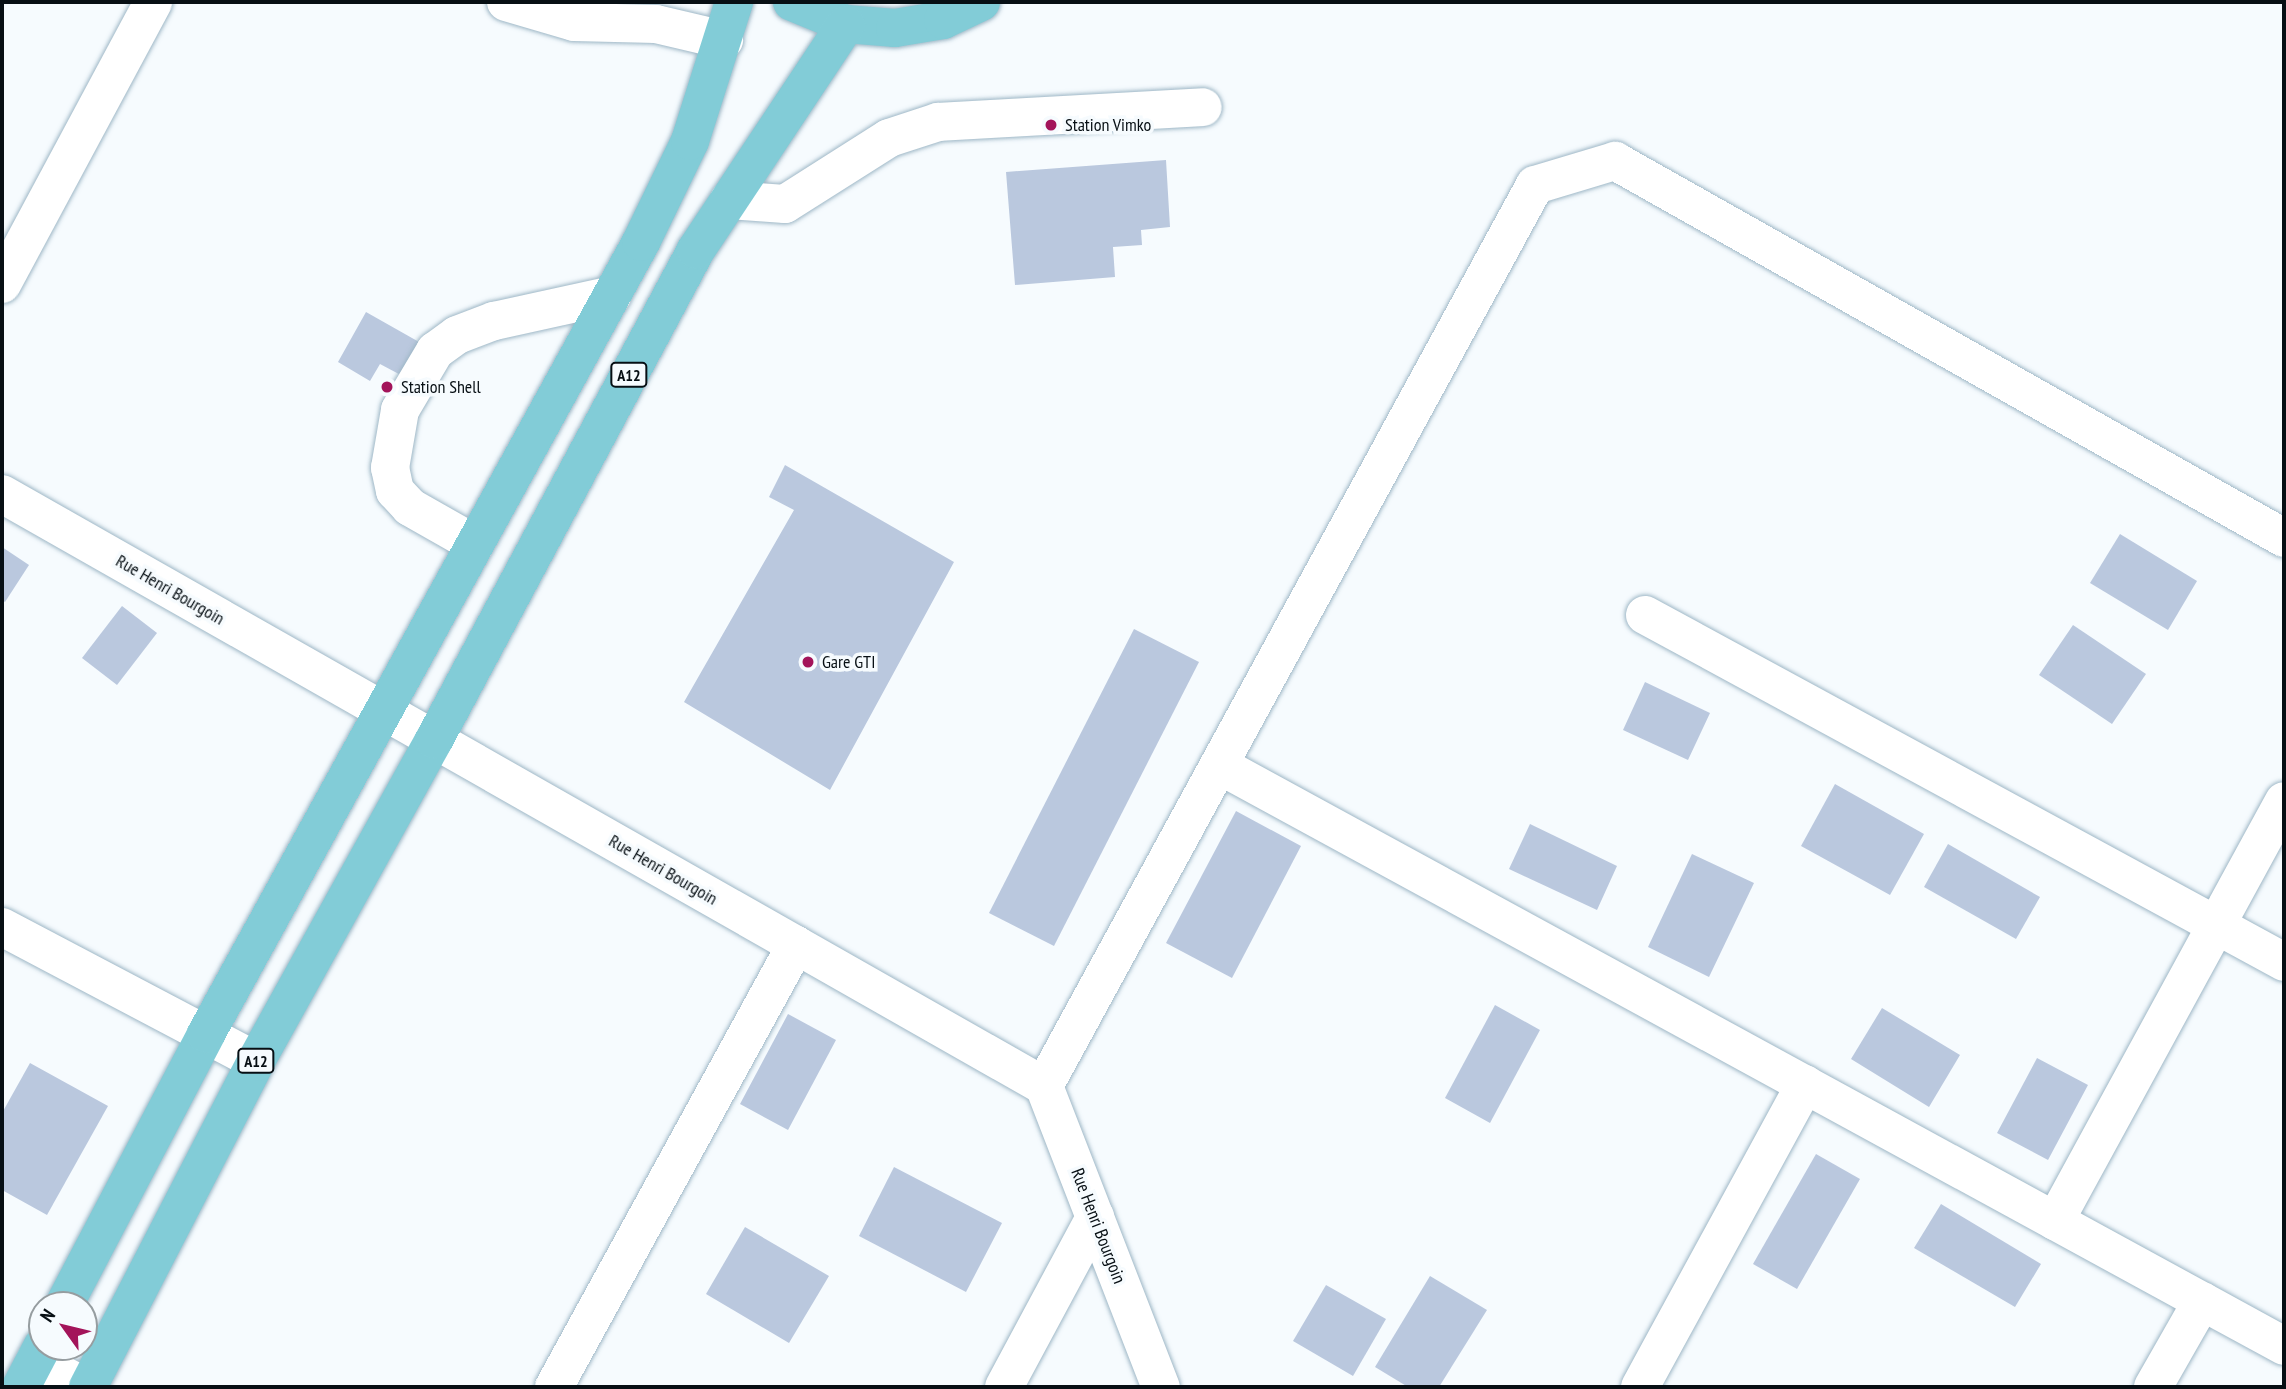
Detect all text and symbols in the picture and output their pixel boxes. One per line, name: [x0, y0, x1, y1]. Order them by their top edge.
place label: Station Vimko: [1065, 114, 1152, 136]
marker: Station Vimko: [1043, 117, 1059, 133]
road number: A12: [610, 362, 648, 388]
place label: Station Shell: [401, 376, 481, 398]
marker: Station Shell: [379, 379, 395, 395]
street label: Rue Henri Bourgoin: [112, 550, 228, 630]
place label: Gare GTI: [822, 651, 875, 673]
marker: Gare GTI: [800, 654, 816, 670]
street label: Rue Henri Bourgoin: [605, 830, 721, 910]
road number: A12: [237, 1049, 275, 1074]
street label: Rue Henri Bourgoin: [1066, 1165, 1130, 1287]
north arrow: [28, 1291, 98, 1361]
text: N: [34, 1304, 60, 1326]

